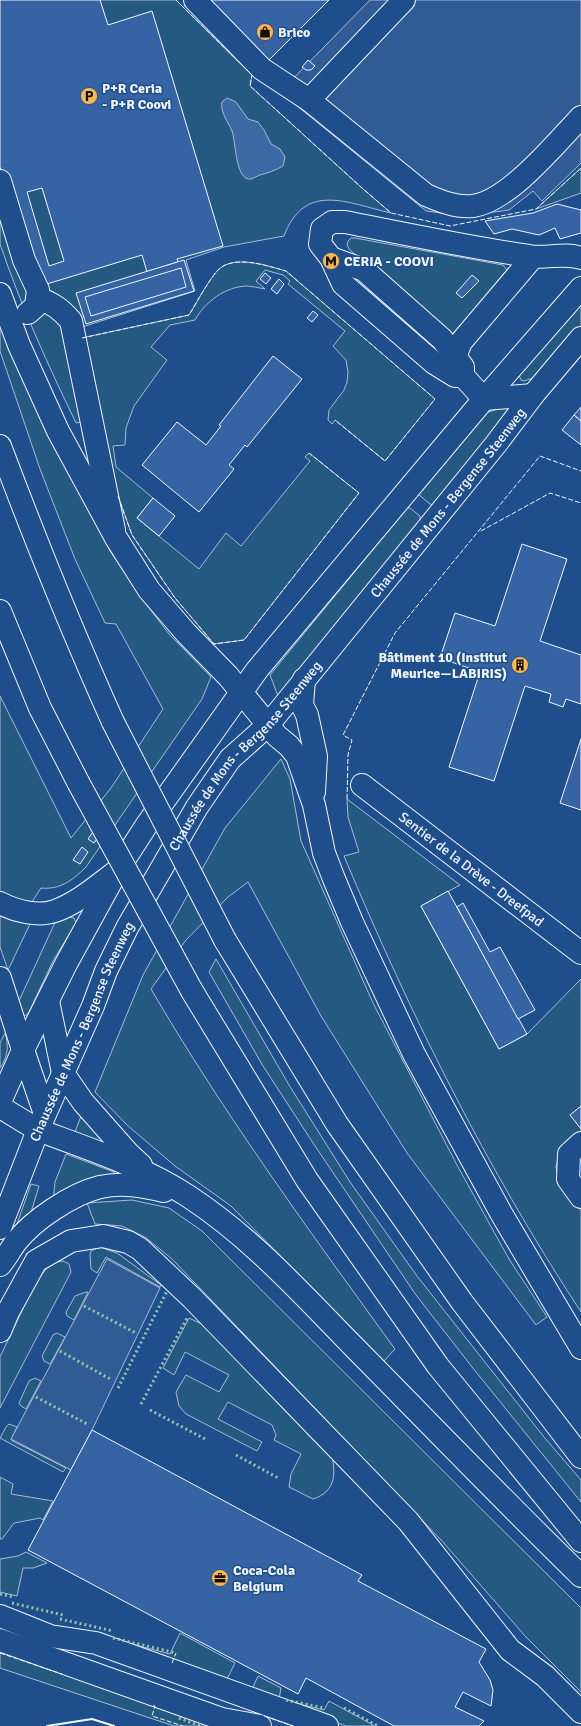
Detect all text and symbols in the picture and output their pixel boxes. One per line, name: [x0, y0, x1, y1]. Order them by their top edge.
shop icon: Brico: [255, 22, 275, 42]
place label: Brico: [278, 24, 310, 41]
place label: P+R Ceria - P+R Coovi: [102, 80, 171, 113]
parking icon: P+R Ceria - P+R Coovi: [79, 86, 99, 106]
metro station icon: CERIA - COOVI: [321, 251, 341, 271]
place label: CERIA - COOVI: [344, 253, 434, 270]
street label: Chaussée de Mons - Bergense Steenweg: [366, 404, 529, 601]
place label: Bâtiment 10 (Institut Meurice—LABIRIS): [378, 649, 508, 682]
building icon: Bâtiment 10 (Institut Meurice—LABIRIS): [510, 655, 530, 675]
street label: Chaussée de Mons - Bergense Steenweg: [165, 657, 325, 854]
street label: Sentier de la Drève - Dreefpad: [396, 808, 547, 930]
street label: Chaussée de Mons - Bergense Steenweg: [26, 918, 137, 1144]
place label: Coca-Cola Belgium: [233, 1562, 295, 1595]
office icon: Coca-Cola Belgium: [210, 1568, 230, 1588]

